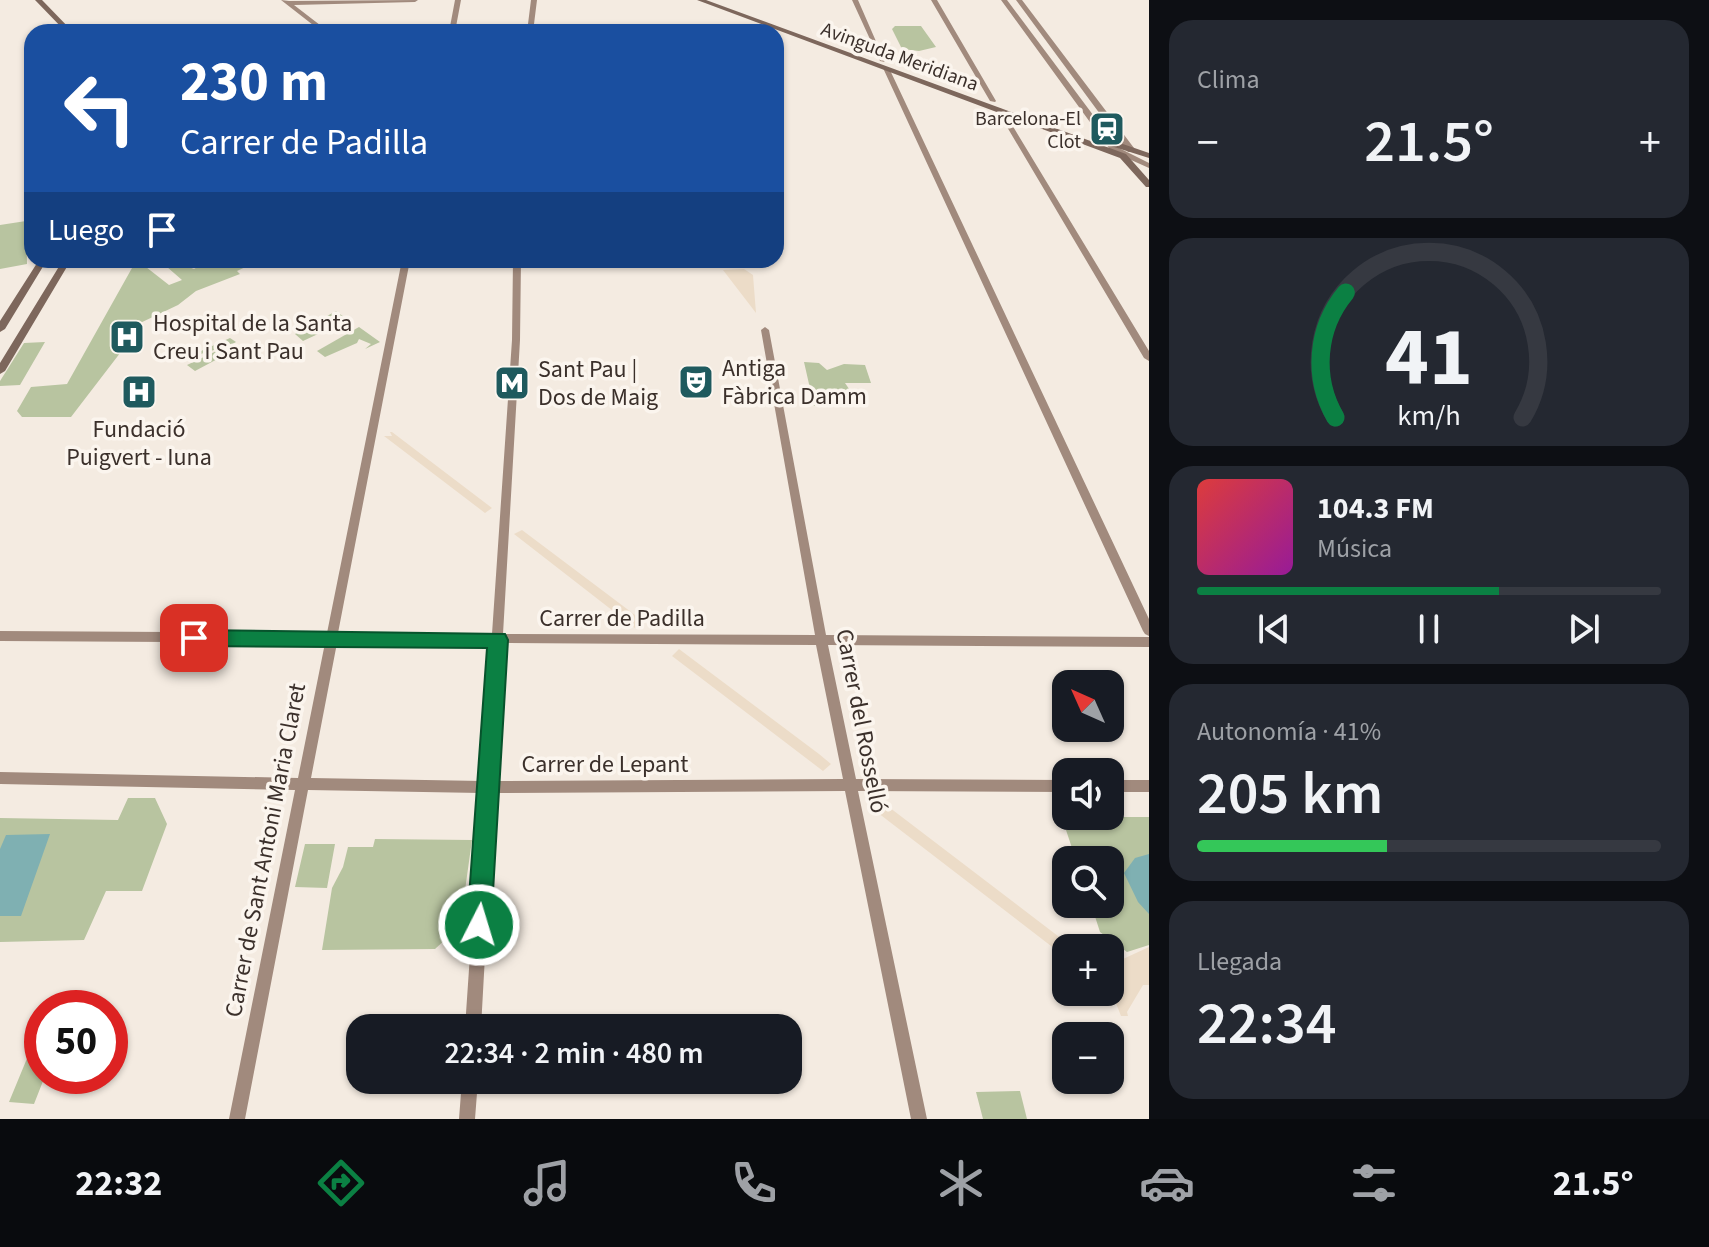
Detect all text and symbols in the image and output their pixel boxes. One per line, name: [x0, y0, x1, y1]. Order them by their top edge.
street label: Avinguda Meridiana: [817, 15, 982, 98]
text: 230 m: [180, 43, 328, 122]
icon: left: [48, 56, 152, 160]
text: Clima: [1197, 61, 1260, 98]
text: 21.5°: [1364, 100, 1494, 185]
place label: Barcelona-El Clot: [975, 105, 1081, 156]
station icon: Barcelona-El Clot: [1088, 110, 1126, 148]
text: −: [1197, 112, 1219, 175]
text: +: [1639, 112, 1661, 175]
text: Carrer de Padilla: [180, 117, 428, 168]
icon: arrive: [140, 208, 184, 252]
text: Luego: [48, 209, 124, 252]
text: 41: [1385, 298, 1473, 416]
place label: Hospital de la Santa Creu i Sant Pau: [153, 306, 352, 369]
hospital icon: Hospital de la Santa Creu i Sant Pau: [108, 318, 146, 356]
place label: Antiga Fàbrica Damm: [722, 351, 867, 414]
place label: Sant Pau | Dos de Maig: [538, 352, 658, 415]
theatre icon: Antiga Fàbrica Damm: [677, 363, 715, 401]
metro station icon: Sant Pau | Dos de Maig: [493, 364, 531, 402]
hospital icon: Fundació Puigvert - Iuna: [120, 373, 158, 411]
text: km/h: [1397, 396, 1461, 436]
place label: Fundació Puigvert - Iuna: [66, 412, 212, 475]
text: 104.3 FM: [1317, 487, 1434, 530]
text: Música: [1317, 530, 1392, 567]
street label: Carrer de Padilla: [539, 601, 705, 636]
pin: [160, 604, 228, 672]
icon: previous: [1252, 607, 1296, 651]
icon: pause: [1407, 607, 1451, 651]
icon: next: [1562, 607, 1606, 651]
icon: arrive: [172, 616, 216, 660]
street label: Carrer del Rosselló: [826, 626, 897, 816]
north arrow: [1052, 670, 1124, 742]
map controls: [1052, 670, 1124, 1094]
street label: Carrer de Sant Antoni Maria Claret: [216, 680, 315, 1020]
text: Autonomía · 41%: [1197, 713, 1381, 750]
street label: Carrer de Lepant: [522, 747, 688, 782]
text: 205 km: [1197, 752, 1383, 837]
button: sound: [1052, 758, 1124, 830]
button: search: [1052, 846, 1124, 918]
position arrow: [437, 883, 521, 967]
button: +: [1052, 934, 1124, 1006]
text: Llegada: [1197, 943, 1282, 980]
text: 22:34: [1197, 982, 1337, 1067]
speed limit sign: 50: [24, 990, 128, 1094]
button: −: [1052, 1022, 1124, 1094]
text: 22:34 · 2 min · 480 m: [444, 1032, 704, 1075]
icon: directions: [313, 1155, 369, 1211]
icon: music: [519, 1155, 575, 1211]
icon: phone: [726, 1155, 782, 1211]
icon: climate: [933, 1155, 989, 1211]
icon: car: [1139, 1155, 1195, 1211]
icon: filters: [1346, 1155, 1402, 1211]
text: 22:32: [75, 1158, 162, 1209]
text: 21.5°: [1553, 1158, 1634, 1209]

